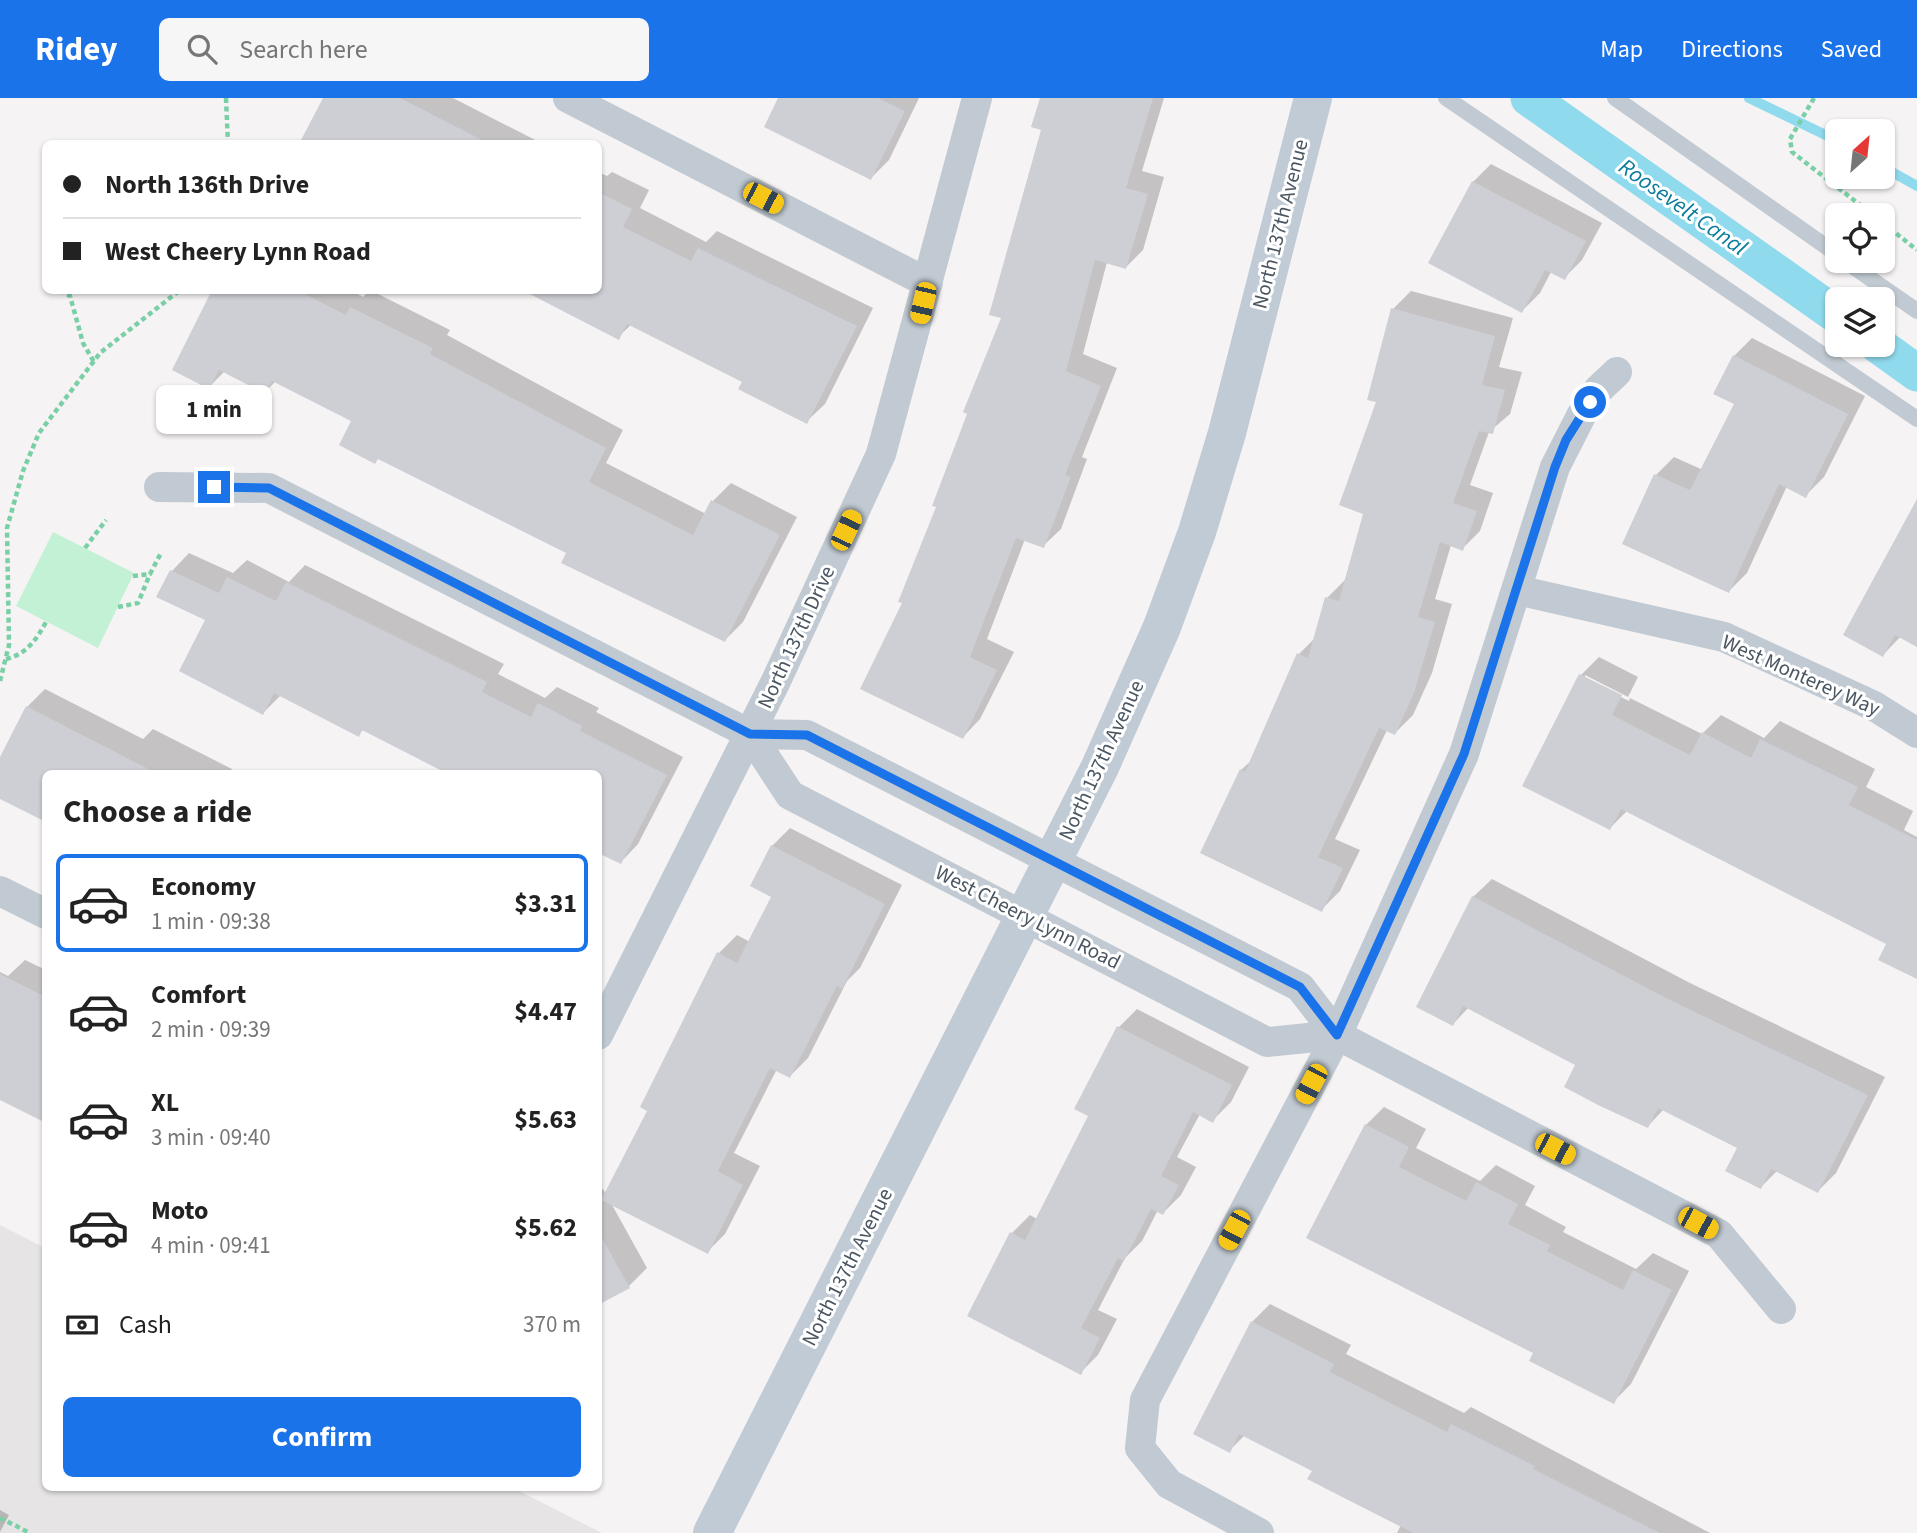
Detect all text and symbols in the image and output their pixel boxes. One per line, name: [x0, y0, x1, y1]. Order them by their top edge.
search box: [159, 18, 649, 81]
text: Ridey: [35, 26, 117, 73]
icon: search: [183, 30, 221, 68]
text: Search here: [239, 31, 368, 68]
text: Map: [1600, 32, 1643, 67]
text: Directions: [1681, 32, 1783, 67]
text: Saved: [1821, 32, 1882, 67]
north arrow: [1825, 119, 1895, 189]
map controls: [1825, 119, 1895, 357]
street label: North 137th Avenue: [1244, 136, 1316, 312]
water label: Roosevelt Canal: [1612, 150, 1754, 264]
text: North 136th Drive: [105, 166, 309, 203]
car: [740, 179, 787, 217]
button: locate: [1825, 203, 1895, 273]
text: West Cheery Lynn Road: [105, 233, 371, 270]
car: [909, 280, 938, 326]
button: layers: [1825, 287, 1895, 357]
callout: 1 min: [156, 386, 272, 434]
route start: [1574, 386, 1606, 418]
text: 1 min: [186, 393, 242, 426]
route end: [198, 471, 230, 503]
car: [828, 507, 865, 553]
street label: North 137th Drive: [750, 561, 842, 713]
street label: West Monterey Way: [1717, 627, 1885, 723]
street label: North 137th Avenue: [1051, 675, 1151, 845]
text: Choose a ride: [63, 789, 252, 835]
street label: West Cheery Lynn Road: [930, 857, 1126, 977]
text: Economy: [151, 868, 256, 905]
icon: car: [67, 872, 130, 935]
text: $3.31: [514, 885, 577, 922]
text: 1 min · 09:38: [151, 905, 271, 938]
text: Comfort: [151, 976, 246, 1013]
icon: car: [67, 980, 130, 1043]
text: $4.47: [514, 993, 577, 1030]
text: 2 min · 09:39: [151, 1013, 271, 1046]
car: [1292, 1061, 1331, 1107]
text: XL: [151, 1084, 179, 1121]
icon: car: [67, 1088, 130, 1151]
text: $5.63: [514, 1101, 577, 1138]
text: 3 min · 09:40: [151, 1121, 271, 1154]
car: [1532, 1130, 1579, 1168]
street label: North 137th Avenue: [794, 1183, 900, 1351]
text: Moto: [151, 1192, 208, 1229]
icon: car: [67, 1196, 130, 1259]
car: [1675, 1204, 1722, 1242]
car: [1215, 1207, 1254, 1253]
text: $5.62: [514, 1209, 577, 1246]
text: 4 min · 09:41: [151, 1229, 271, 1262]
icon: cash: [63, 1306, 101, 1344]
text: Cash: [119, 1306, 172, 1343]
text: 370 m: [523, 1308, 581, 1341]
button: Confirm: [63, 1397, 581, 1477]

